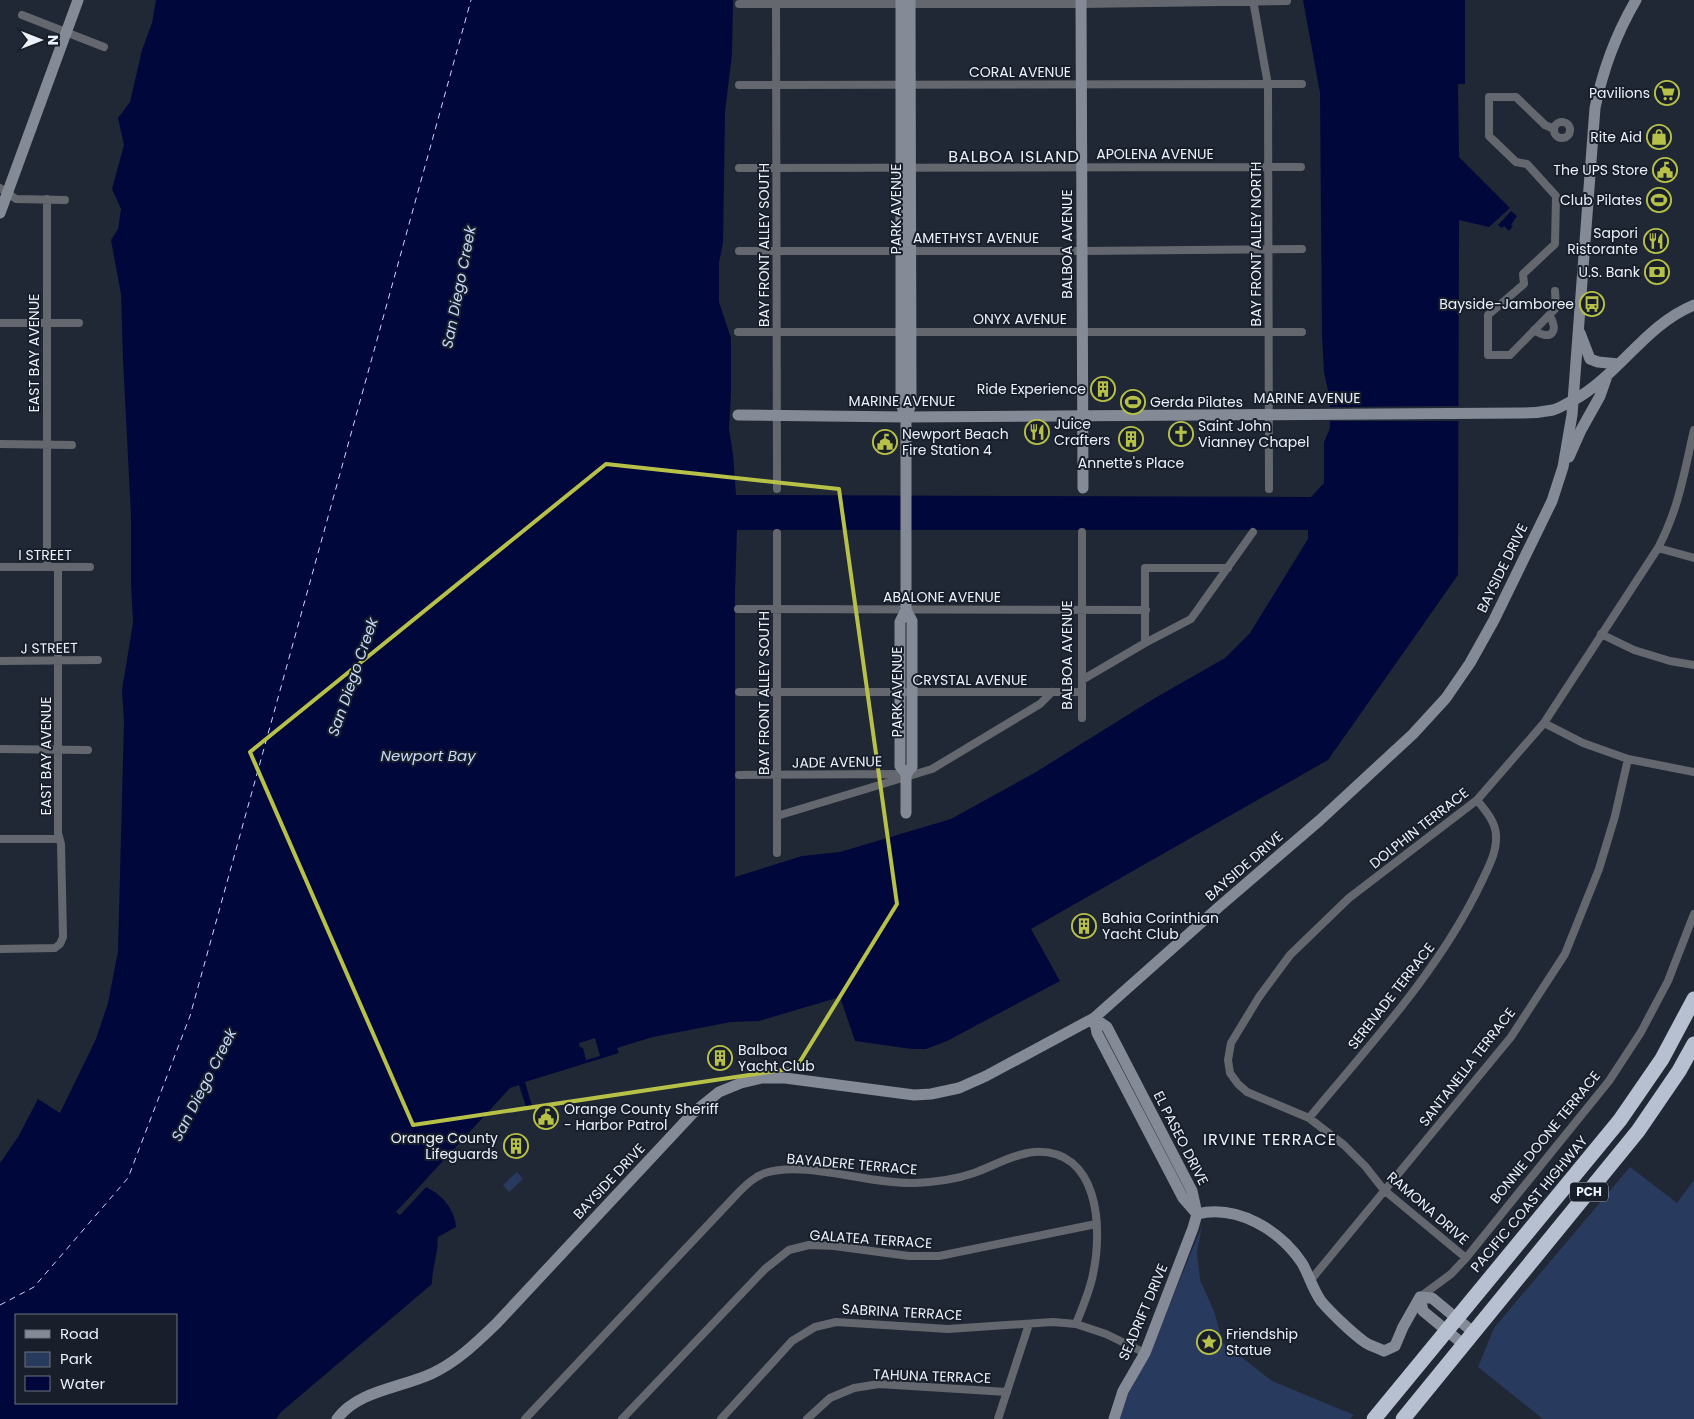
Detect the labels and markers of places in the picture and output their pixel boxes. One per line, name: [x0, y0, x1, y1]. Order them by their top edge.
supermarket icon: Pavilions: [1654, 80, 1680, 106]
place label: Pavilions: [1589, 83, 1650, 103]
shop icon: Rite Aid: [1646, 124, 1672, 150]
place label: Rite Aid: [1590, 127, 1642, 147]
public building icon: The UPS Store: [1652, 157, 1678, 183]
place label: The UPS Store: [1553, 160, 1648, 180]
sports icon: Club Pilates: [1646, 187, 1672, 213]
place label: Club Pilates: [1560, 190, 1642, 210]
place label: Sapori Ristorante: [1567, 223, 1638, 259]
restaurant icon: Sapori Ristorante: [1643, 228, 1669, 254]
bank icon: U.S. Bank: [1644, 259, 1670, 285]
place label: U.S. Bank: [1578, 262, 1641, 282]
bus stop icon: Bayside-Jamboree: [1579, 291, 1605, 317]
place label: Bayside-Jamboree: [1439, 294, 1574, 314]
building icon: Ride Experience: [1090, 376, 1116, 402]
place label: Ride Experience: [977, 379, 1086, 399]
sports icon: Gerda Pilates: [1120, 389, 1146, 415]
place label: Gerda Pilates: [1150, 392, 1243, 412]
place label: Juice Crafters: [1054, 414, 1110, 450]
place label: Saint John Vianney Chapel: [1198, 416, 1309, 452]
restaurant icon: Juice Crafters: [1024, 419, 1050, 445]
church icon: Saint John Vianney Chapel: [1168, 421, 1194, 447]
place label: Newport Beach Fire Station 4: [902, 424, 1009, 460]
building icon: Annette's Place: [1118, 426, 1144, 452]
public building icon: Newport Beach Fire Station 4: [872, 429, 898, 455]
place label: Annette's Place: [1078, 453, 1185, 473]
place label: Bahia Corinthian Yacht Club: [1102, 908, 1219, 944]
building icon: Bahia Corinthian Yacht Club: [1071, 913, 1097, 939]
place label: Balboa Yacht Club: [738, 1040, 815, 1076]
building icon: Balboa Yacht Club: [707, 1045, 733, 1071]
place label: Orange County Sheriff - Harbor Patrol: [564, 1099, 719, 1135]
public building icon: Orange County Sheriff - Harbor Patrol: [533, 1104, 559, 1130]
place label: Orange County Lifeguards: [391, 1128, 498, 1164]
building icon: Orange County Lifeguards: [503, 1133, 529, 1159]
place label: Friendship Statue: [1226, 1324, 1298, 1360]
place icon: Friendship Statue: [1196, 1329, 1222, 1355]

